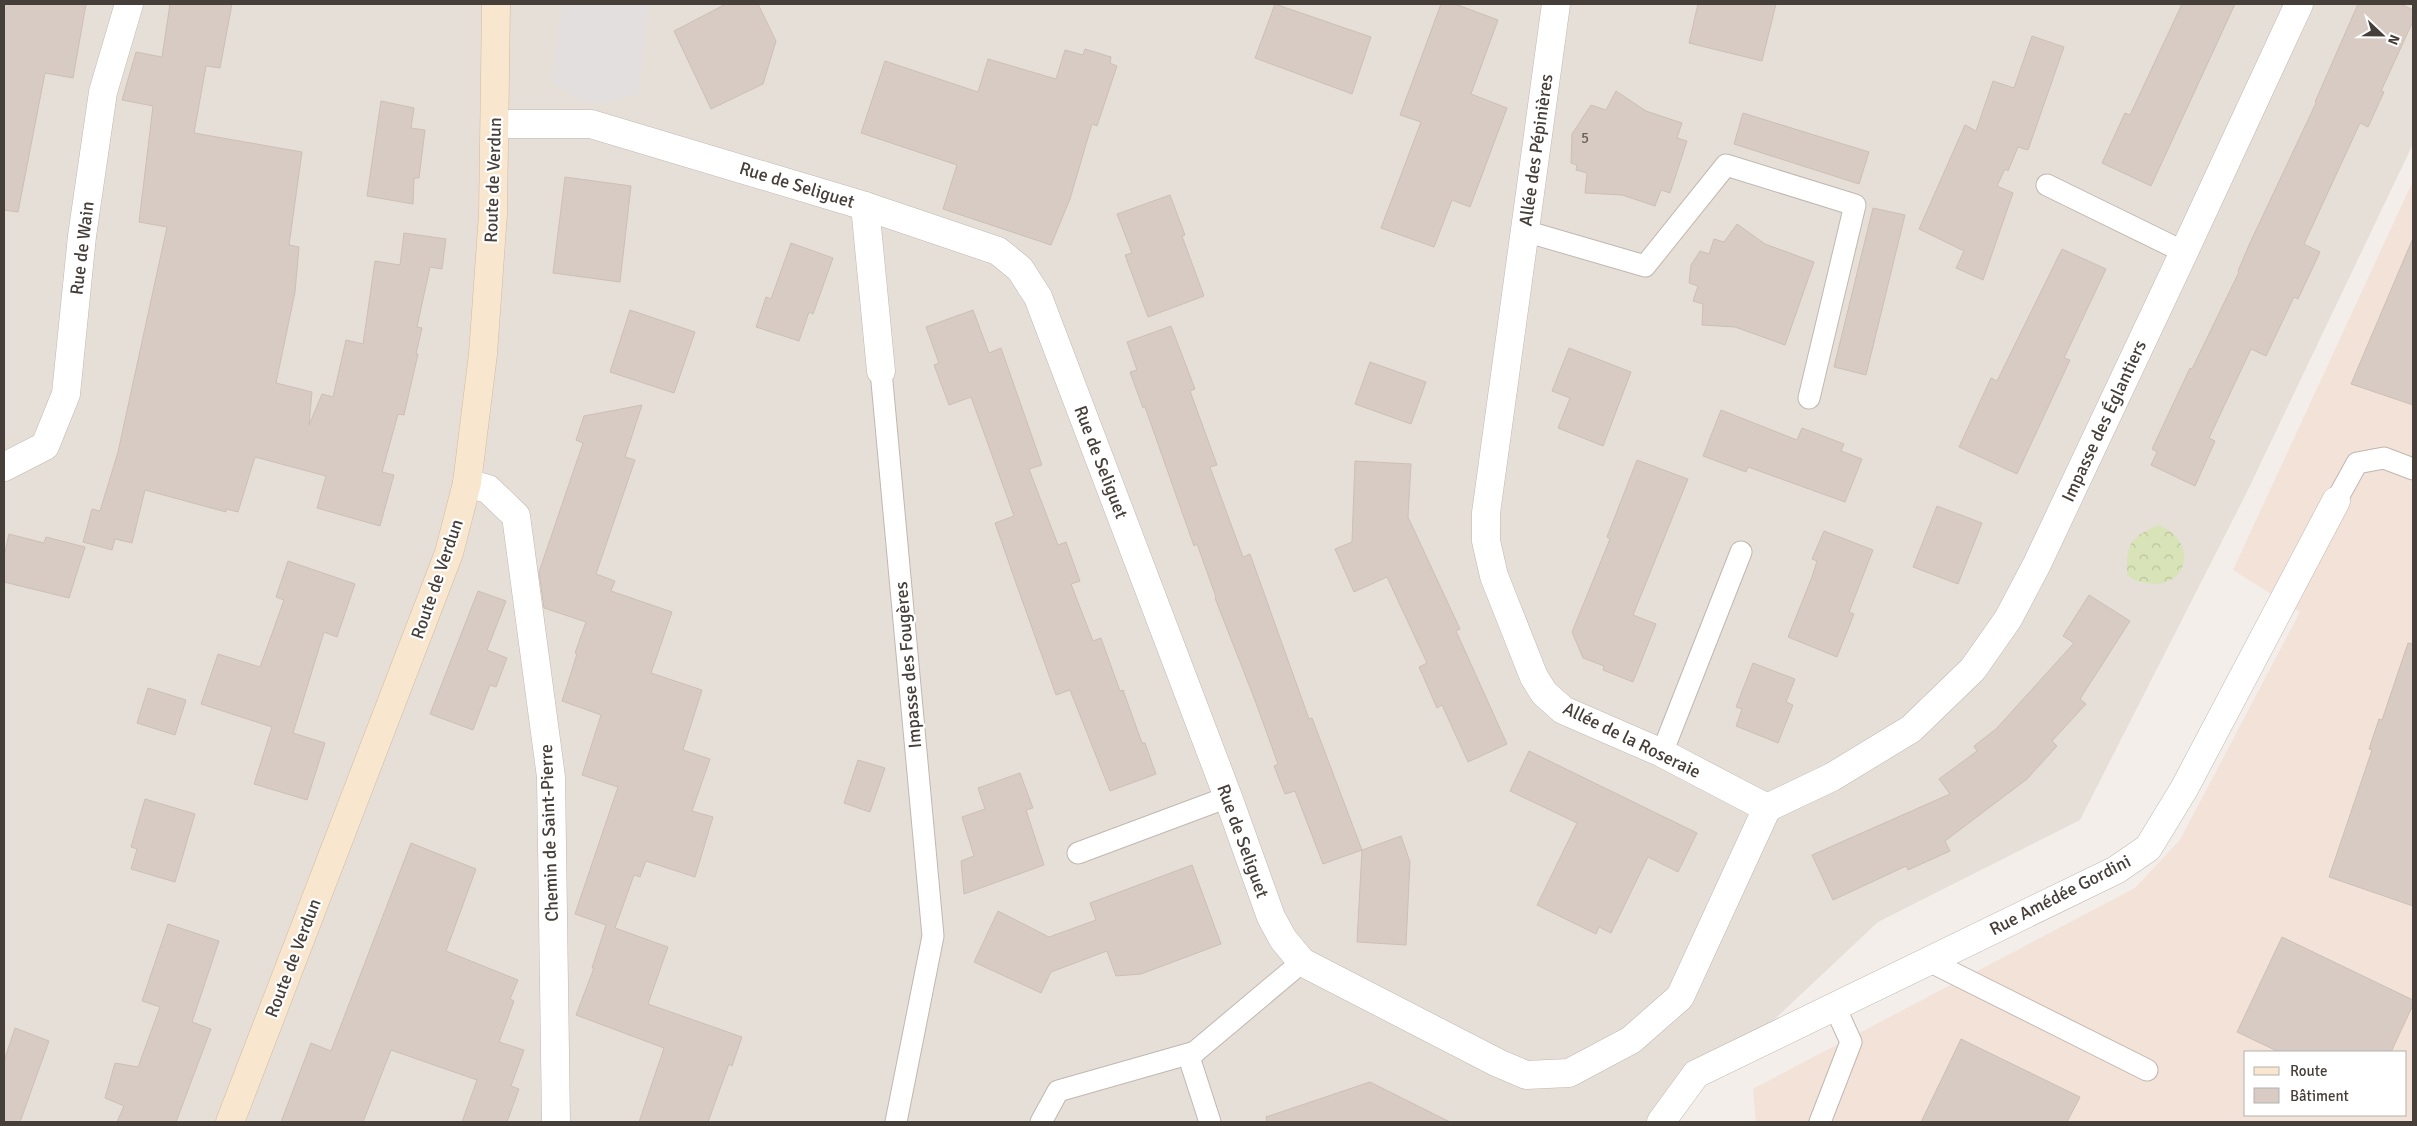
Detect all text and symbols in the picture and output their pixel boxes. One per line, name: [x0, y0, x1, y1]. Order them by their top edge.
north arrow: [2357, 10, 2407, 60]
text: N: [2384, 32, 2403, 47]
street label: Allée des Pépinières: [1514, 72, 1558, 227]
street label: Route de Verdun: [480, 117, 506, 243]
house number: 5: [1581, 129, 1589, 147]
street label: Rue de Seliguet: [737, 157, 857, 213]
street label: Rue de Wain: [65, 200, 99, 296]
street label: Impasse des Églantiers: [2057, 336, 2151, 505]
street label: Rue de Seliguet: [1069, 402, 1133, 522]
street label: Route de Verdun: [406, 516, 468, 642]
street label: Impasse des Fougères: [890, 581, 926, 749]
street label: Allée de la Roseraie: [1560, 697, 1704, 783]
street label: Chemin de Saint-Pierre: [535, 744, 563, 922]
street label: Rue de Seliguet: [1212, 781, 1274, 901]
street label: Rue Amédée Gordini: [1986, 850, 2134, 940]
street label: Route de Verdun: [260, 895, 326, 1021]
legend: [2244, 1051, 2407, 1116]
text: Route: [2290, 1062, 2327, 1080]
text: Bâtiment: [2290, 1087, 2349, 1105]

